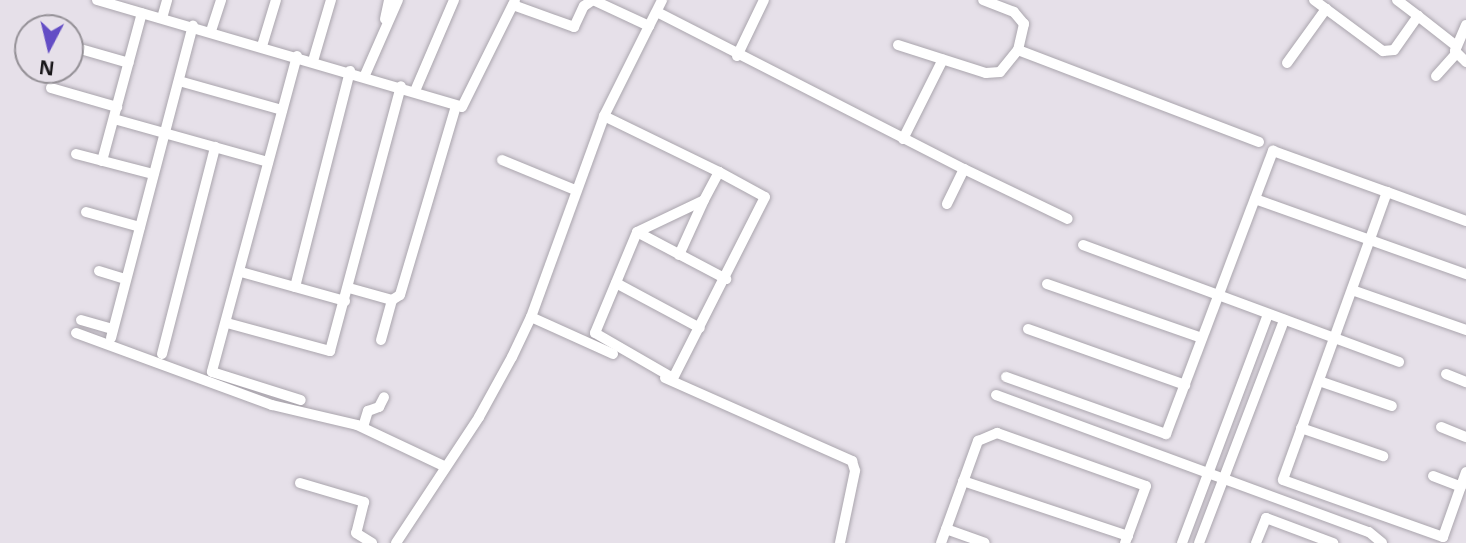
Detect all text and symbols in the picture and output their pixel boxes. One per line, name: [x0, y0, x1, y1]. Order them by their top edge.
north arrow: [14, 14, 84, 84]
text: N: [37, 54, 56, 82]

